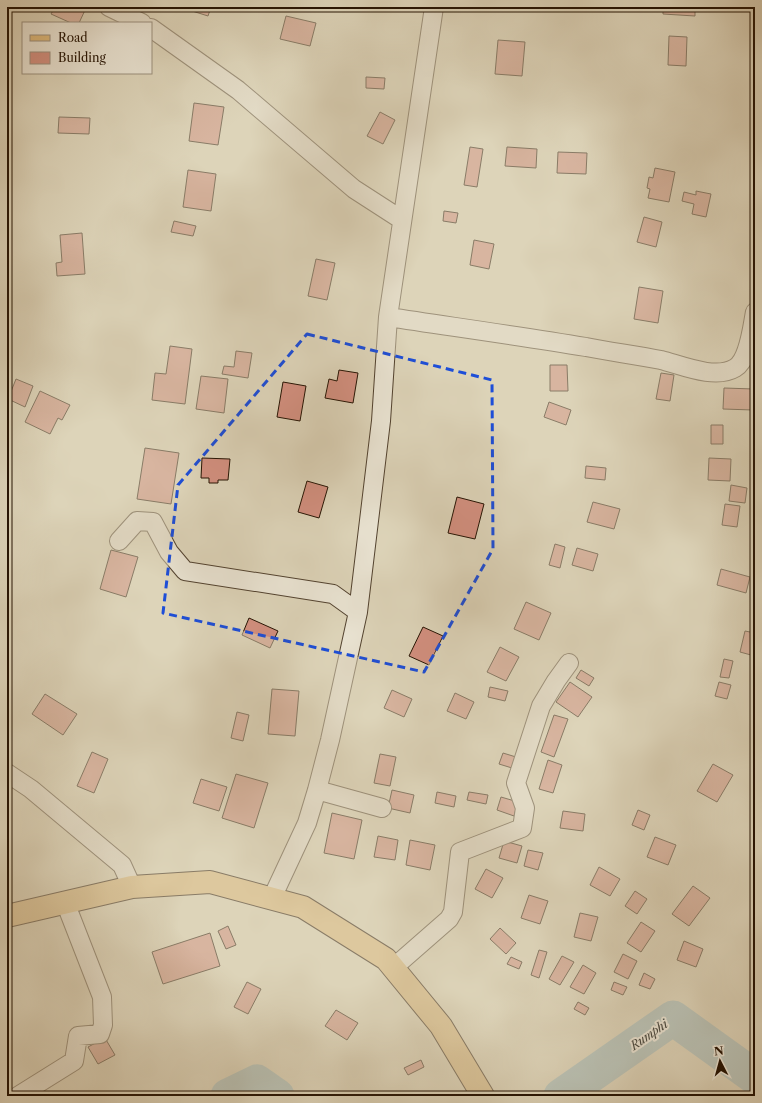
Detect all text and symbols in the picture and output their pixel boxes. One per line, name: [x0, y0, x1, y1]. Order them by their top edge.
legend: [22, 22, 152, 74]
text: Road: [58, 30, 88, 45]
text: Building: [58, 50, 106, 65]
water label: Rumphi: [626, 1016, 671, 1053]
north arrow: [700, 1041, 740, 1081]
text: N: [713, 1044, 725, 1059]

